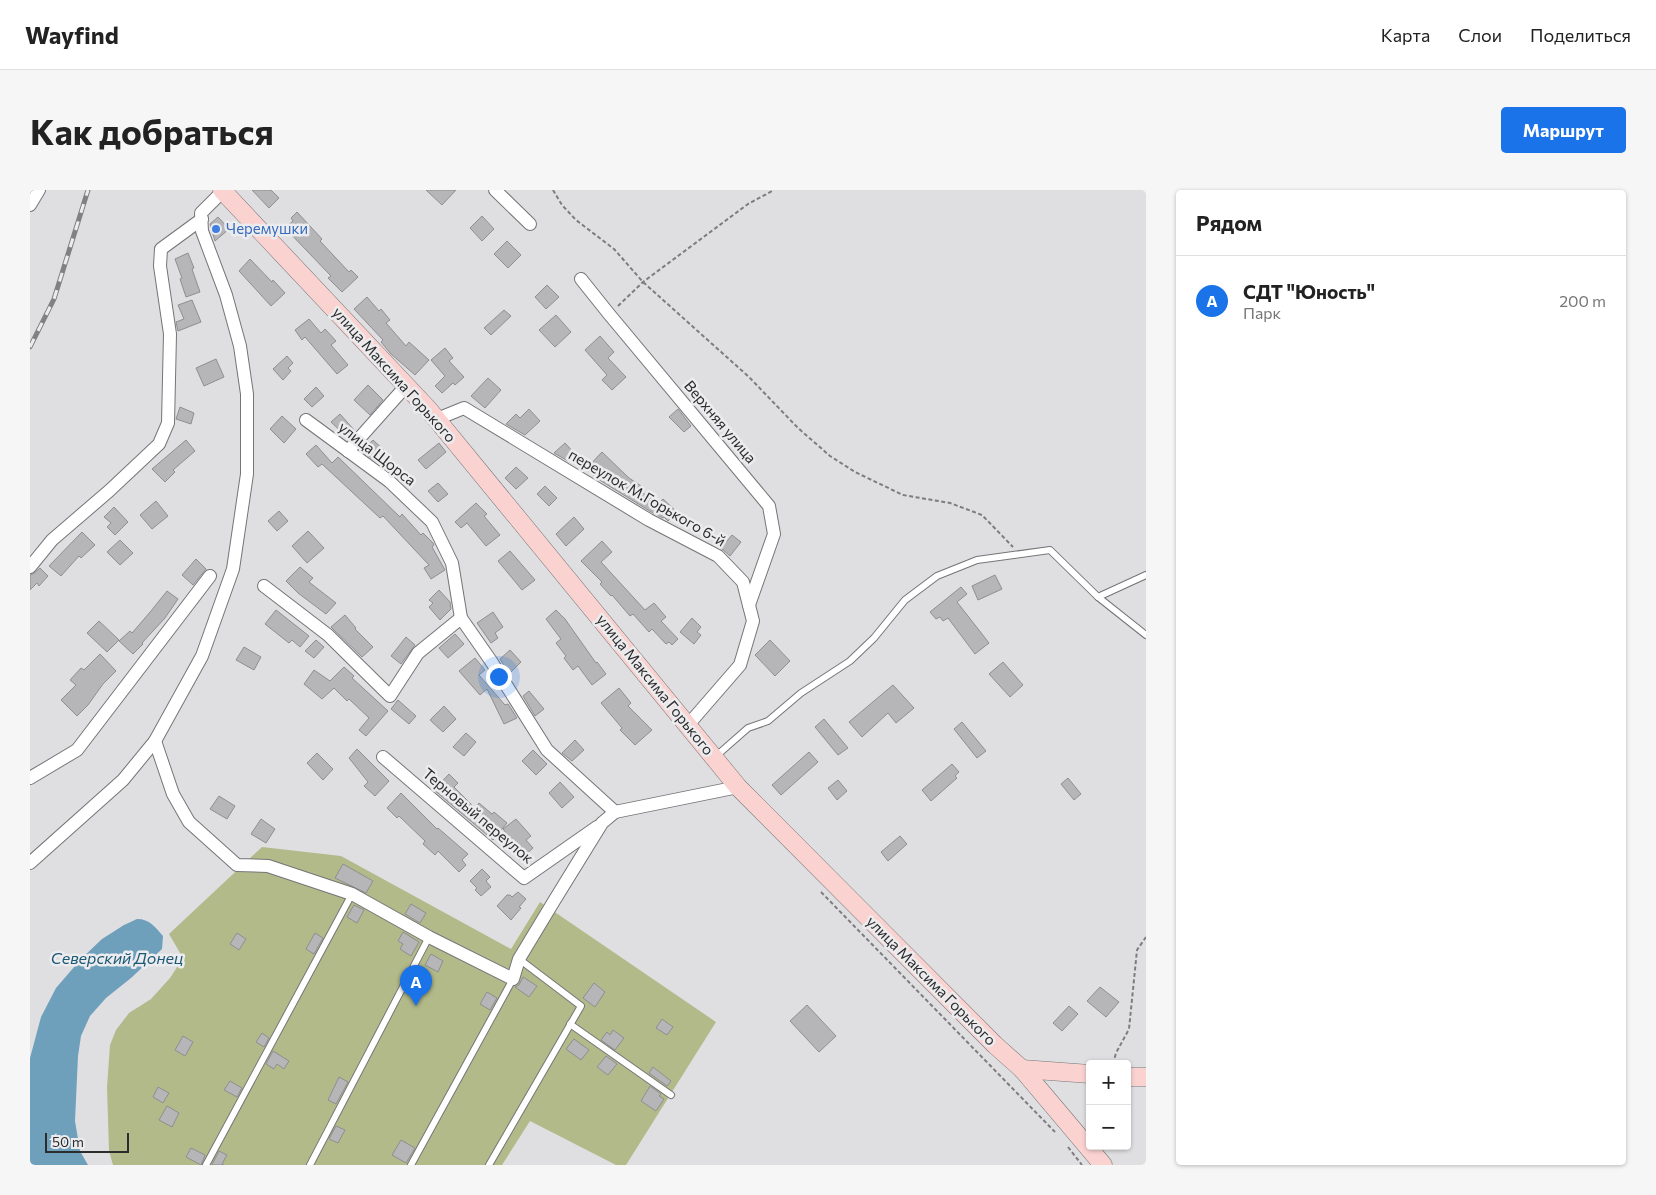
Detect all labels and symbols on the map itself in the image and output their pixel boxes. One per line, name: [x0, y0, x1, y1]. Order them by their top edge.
place label: Черемушки: [226, 219, 308, 237]
marker: Черемушки: [210, 223, 222, 235]
street label: улица Максима Горького: [329, 303, 460, 446]
street label: Верхняя улица: [681, 376, 761, 466]
street label: улица Щорса: [335, 418, 420, 489]
street label: переулок М.Горького 6-й: [566, 445, 729, 550]
street label: улица Максима Горького: [593, 610, 718, 758]
your location: [486, 664, 512, 690]
street label: Терновый переулок: [420, 764, 538, 867]
street label: улица Максима Горького: [863, 912, 1000, 1049]
water label: Северский Донец: [51, 948, 183, 967]
pin: A: [400, 965, 432, 1006]
scale bar: [45, 1130, 129, 1153]

